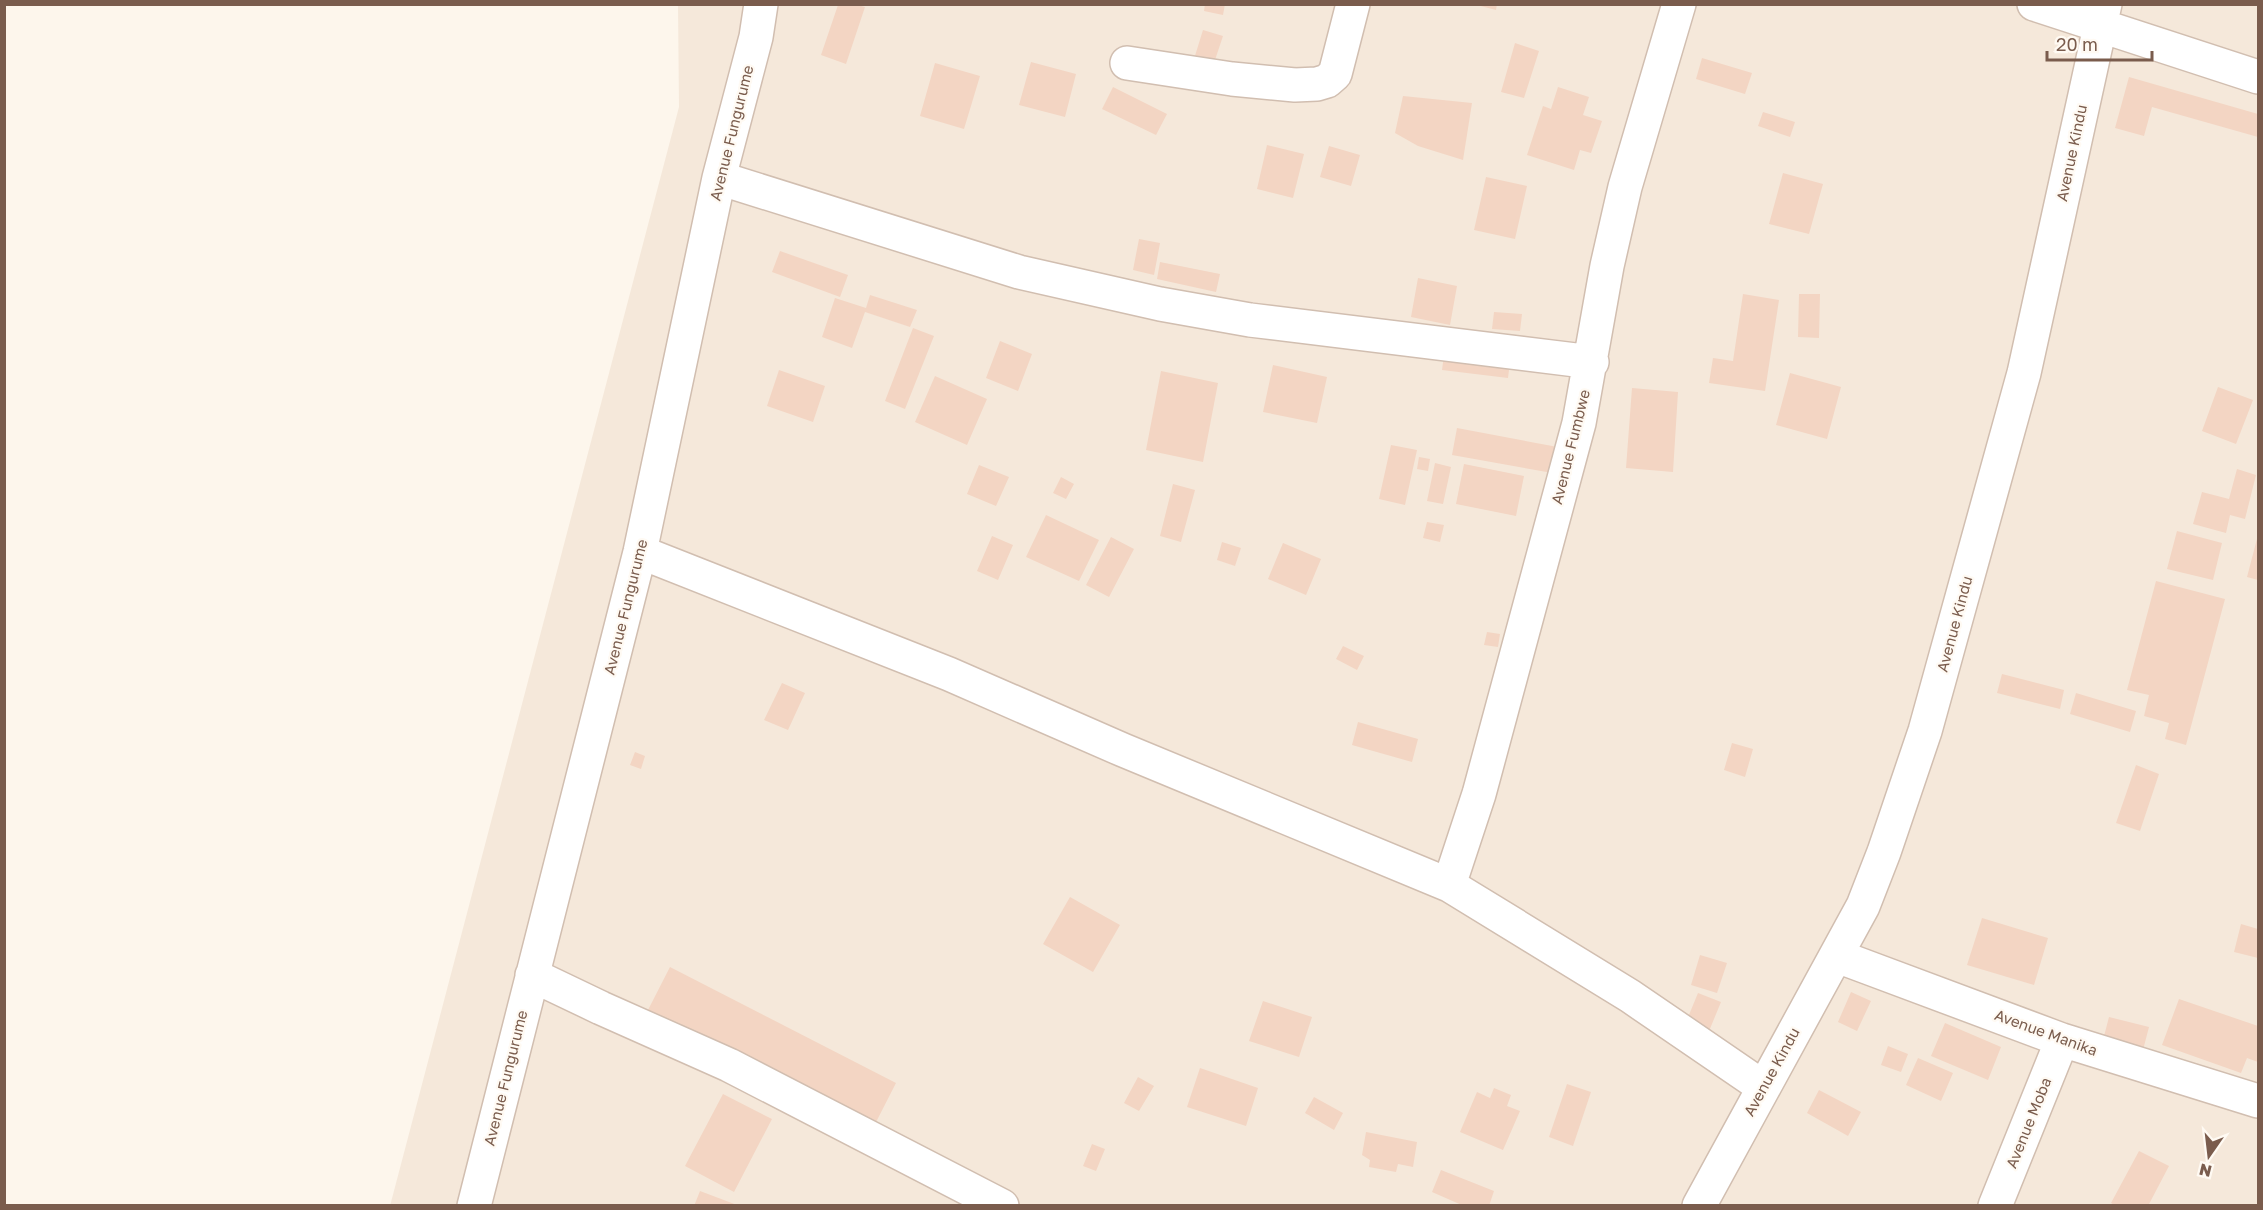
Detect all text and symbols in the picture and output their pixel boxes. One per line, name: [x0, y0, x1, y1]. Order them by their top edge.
scale bar: [2047, 24, 2152, 62]
text: 20 m: [2056, 33, 2098, 55]
street label: Avenue Fungurume: [705, 63, 757, 202]
street label: Avenue Kindu: [2052, 103, 2090, 203]
street label: Avenue Fumbwe: [1547, 387, 1593, 506]
street label: Avenue Fungurume: [599, 537, 651, 676]
street label: Avenue Kindu: [1933, 574, 1975, 674]
street label: Avenue Manika: [1992, 1005, 2100, 1059]
street label: Avenue Fungurume: [479, 1008, 531, 1147]
street label: Avenue Kindu: [1739, 1024, 1803, 1119]
street label: Avenue Moba: [2002, 1075, 2054, 1171]
north arrow: [2179, 1126, 2239, 1186]
text: N: [2197, 1159, 2214, 1182]

